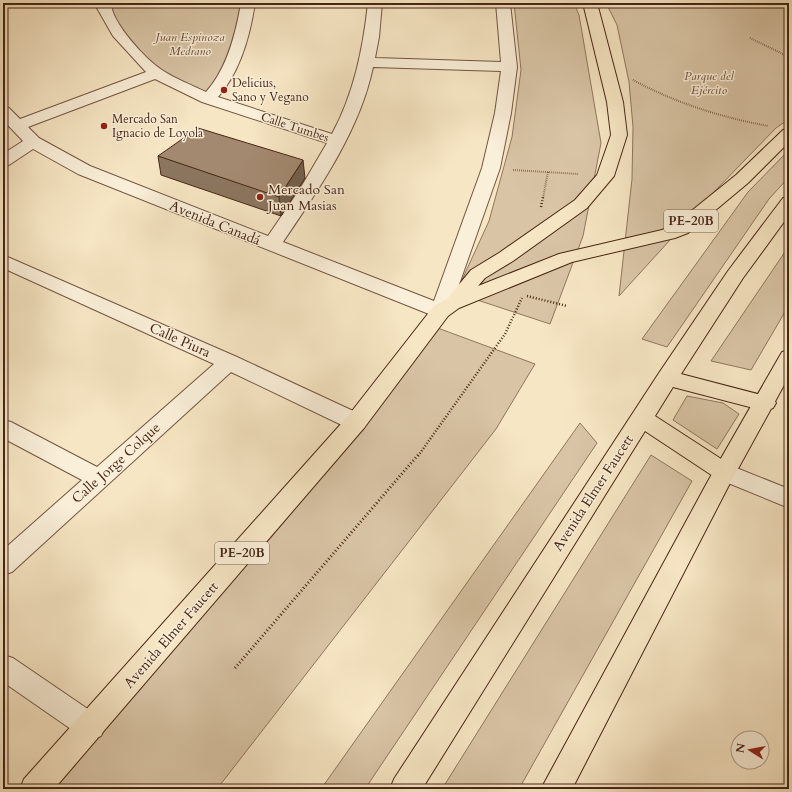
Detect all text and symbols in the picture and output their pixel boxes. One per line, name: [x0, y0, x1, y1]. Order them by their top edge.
park label: Juan Espinoza Medrano: [152, 29, 225, 59]
park label: Parque del Ejército: [684, 68, 734, 98]
place label: Delicius, Sano y Vegano: [232, 75, 309, 105]
marker: Delicius, Sano y Vegano: [219, 85, 229, 95]
street label: Calle Tumbes: [259, 108, 331, 146]
place label: Mercado San Ignacio de Loyola: [112, 111, 204, 141]
marker: Mercado San Ignacio de Loyola: [99, 121, 109, 131]
place label: Mercado San Juan Masias: [266, 180, 345, 215]
marker: Mercado San Juan Masias: [255, 192, 265, 202]
street label: Avenida Canadá: [167, 196, 263, 250]
road number: PE-20B: [664, 210, 718, 232]
street label: Calle Piura: [146, 318, 214, 362]
street label: Calle Jorge Colque: [68, 418, 164, 508]
street label: Avenida Elmer Faucett: [548, 431, 638, 555]
road number: PE-20B: [215, 542, 269, 564]
street label: Avenida Elmer Faucett: [120, 577, 223, 692]
north arrow: [730, 730, 770, 770]
text: N: [732, 742, 749, 754]

